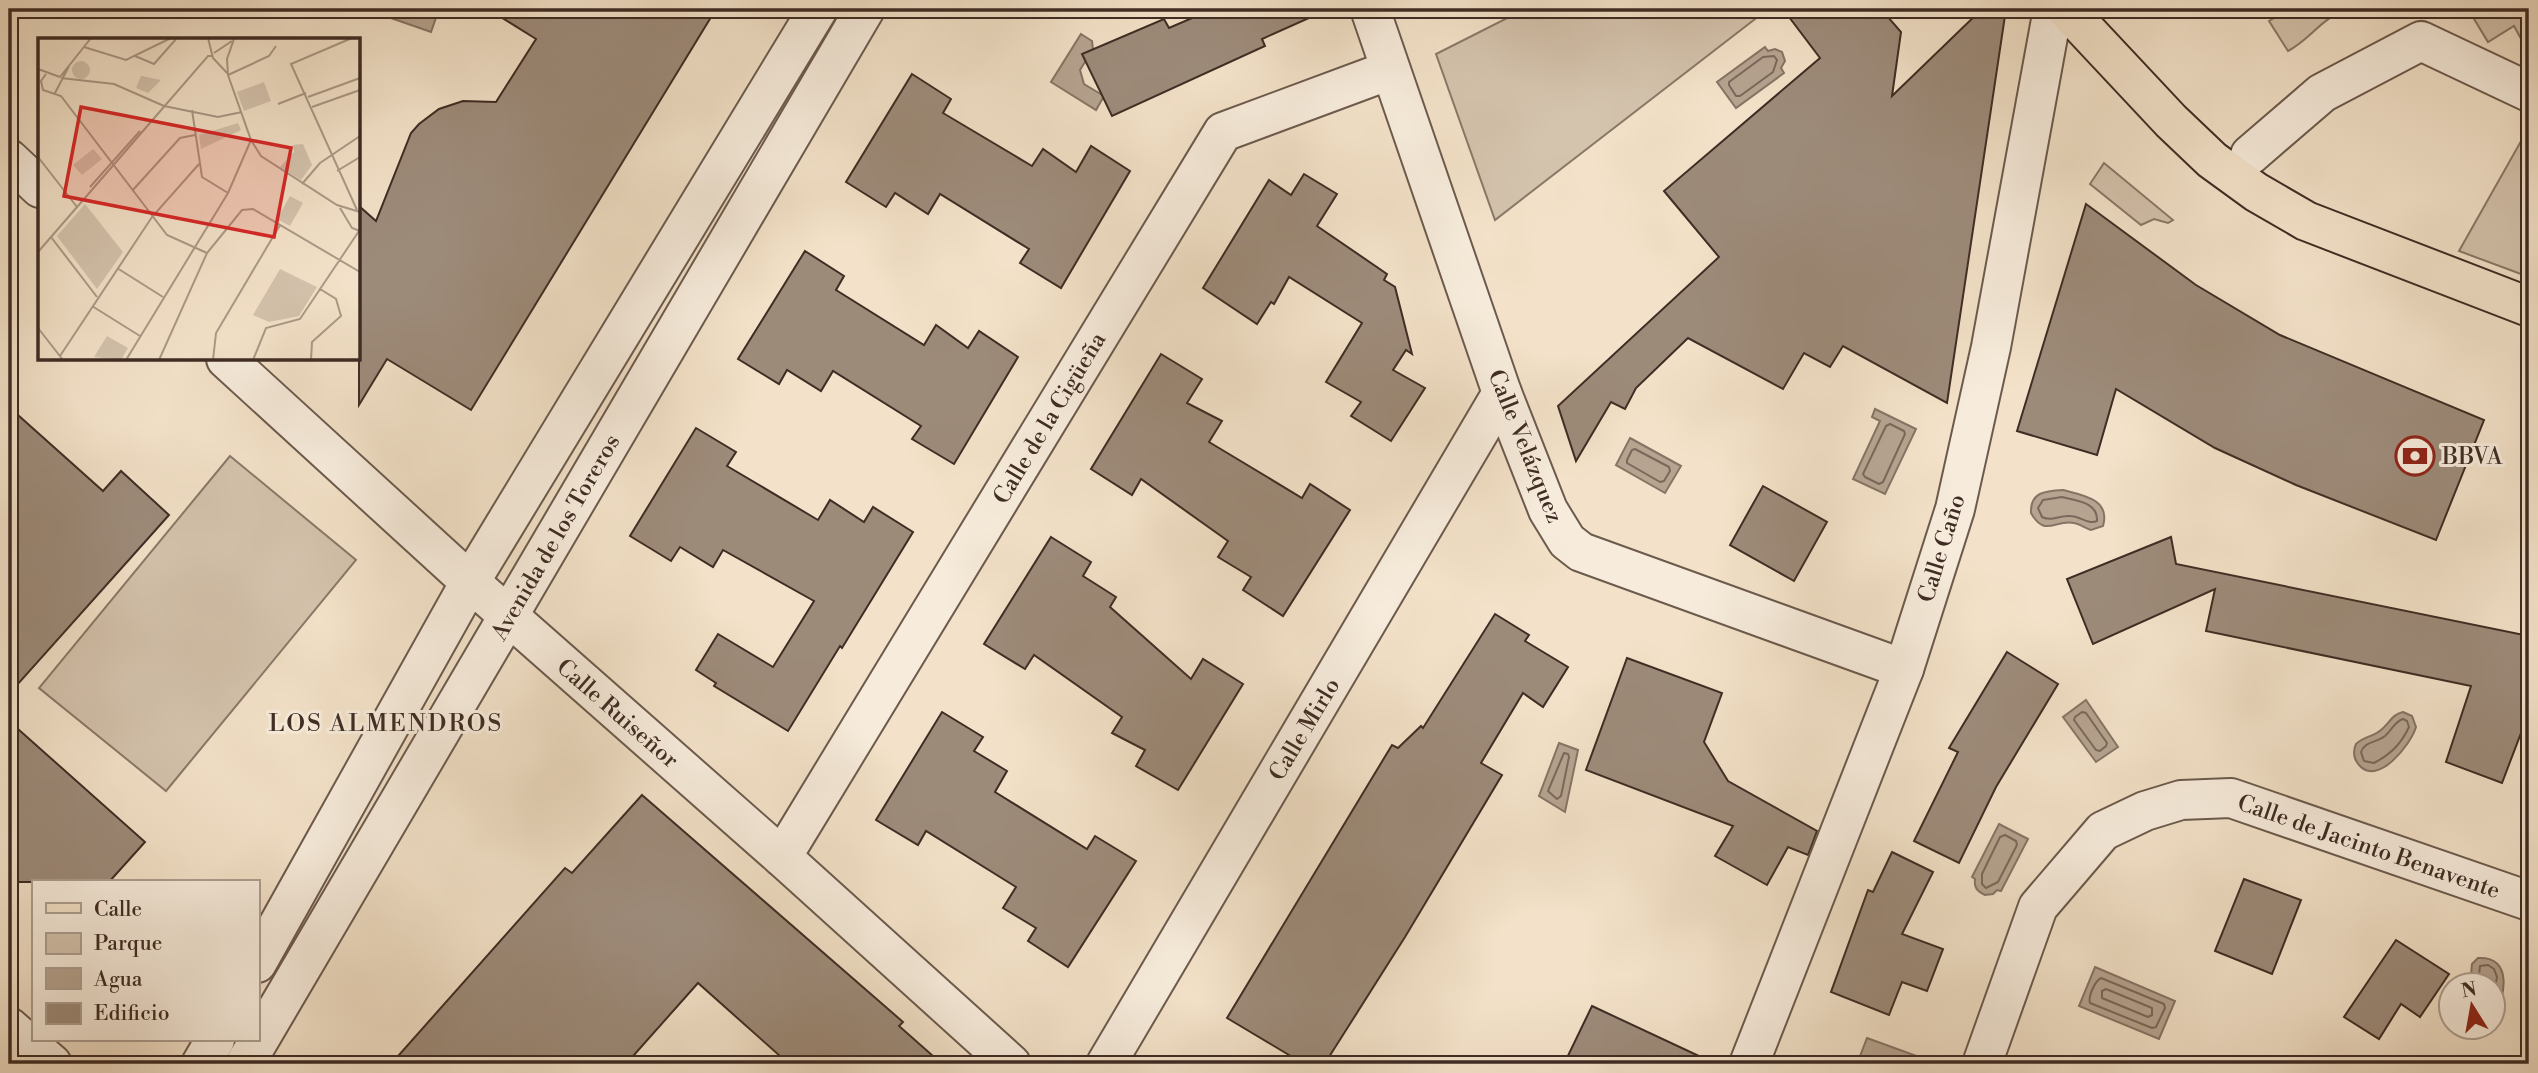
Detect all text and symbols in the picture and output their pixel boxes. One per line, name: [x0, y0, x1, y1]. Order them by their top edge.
inset map: [38, 38, 360, 360]
street label: Calle de la Cigüeña: [988, 327, 1112, 509]
street label: Calle Velázquez: [1482, 366, 1569, 527]
street label: Avenida de los Toreros: [485, 430, 626, 646]
bank icon: BBVA: [2394, 435, 2436, 477]
place label: BBVA: [2441, 443, 2504, 471]
street label: Calle Caño: [1912, 491, 1972, 606]
street label: Calle Ruiseñor: [551, 653, 684, 774]
street label: Calle Mirlo: [1263, 673, 1346, 786]
district label: LOS ALMENDROS: [269, 709, 503, 739]
street label: Calle de Jacinto Benavente: [2234, 789, 2504, 905]
legend: [32, 880, 259, 1042]
text: Calle: [94, 897, 142, 923]
text: Parque: [94, 931, 162, 957]
text: Agua: [93, 967, 143, 993]
north arrow: [2436, 972, 2506, 1042]
text: N: [2459, 977, 2479, 1004]
text: Edificio: [94, 1001, 170, 1027]

